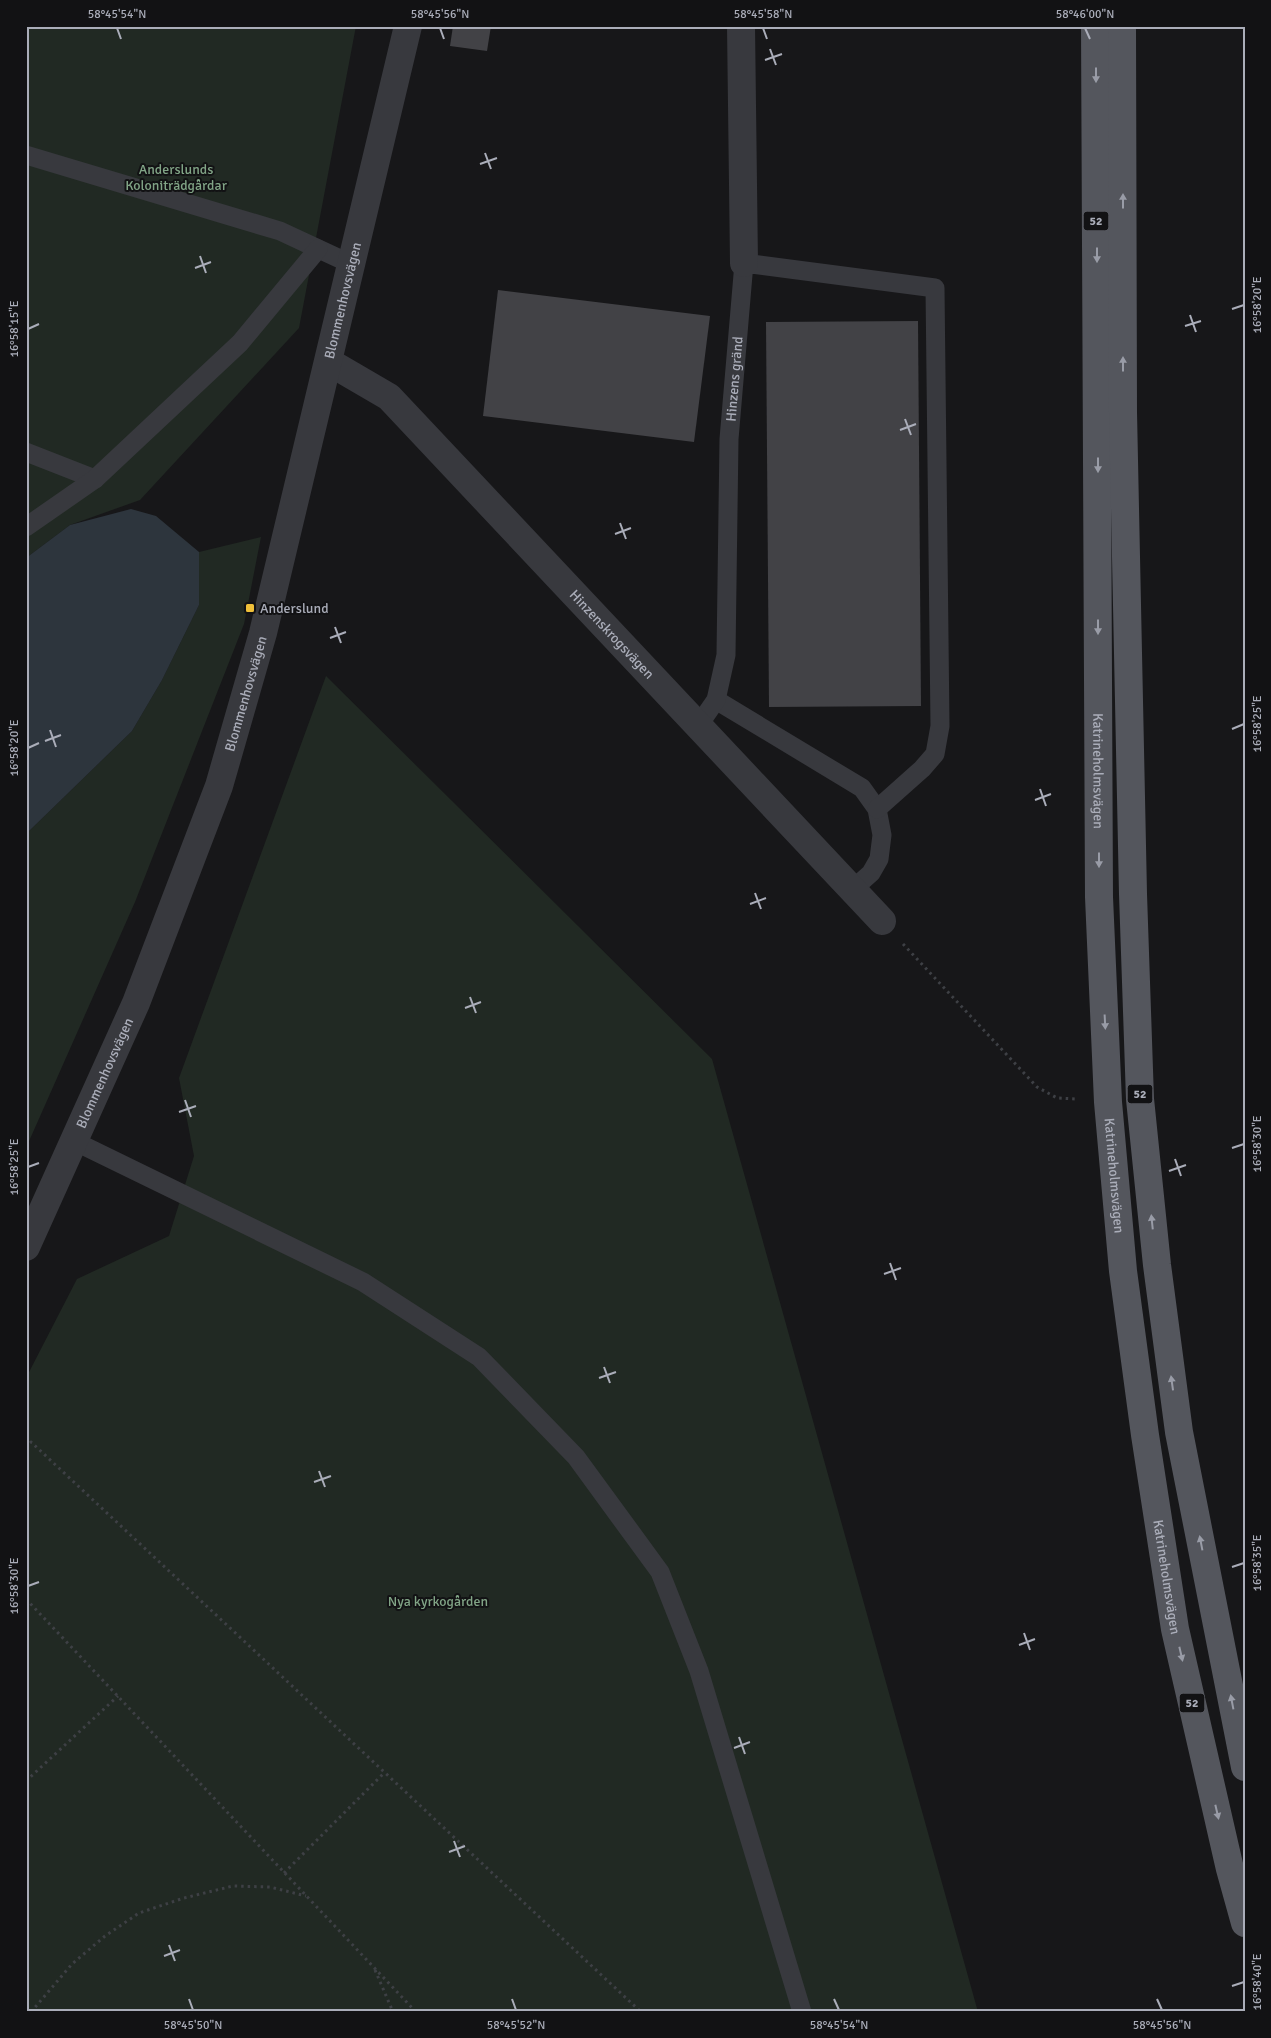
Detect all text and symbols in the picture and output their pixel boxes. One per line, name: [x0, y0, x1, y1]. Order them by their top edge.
text: 58°45'54"N: [88, 7, 146, 22]
text: 58°45'56"N: [411, 7, 469, 22]
text: 58°45'58"N: [734, 7, 792, 22]
text: 58°46'00"N: [1056, 7, 1114, 22]
one-way arrow: [1092, 67, 1100, 83]
park label: Anderslunds Koloniträdgårdar: [125, 161, 228, 194]
one-way arrow: [1119, 193, 1127, 209]
road number: 52: [1084, 212, 1108, 230]
street label: Blommenhovsvägen: [320, 240, 365, 361]
one-way arrow: [1093, 247, 1101, 263]
text: 16°58'20"E: [1250, 276, 1265, 334]
text: 16°58'15"E: [7, 300, 22, 358]
street label: Hinzens gränd: [722, 336, 746, 422]
one-way arrow: [1119, 355, 1127, 371]
one-way arrow: [1094, 457, 1102, 473]
street label: Hinzenskrogsvägen: [566, 586, 658, 682]
place label: Anderslund: [260, 600, 329, 617]
marker: Anderslund: [244, 602, 256, 614]
one-way arrow: [1094, 620, 1102, 636]
street label: Blommenhovsvägen: [221, 634, 270, 753]
text: 16°58'25"E: [1250, 695, 1265, 753]
street label: Katrineholmsvägen: [1090, 713, 1107, 829]
text: 16°58'20"E: [7, 719, 22, 777]
one-way arrow: [1095, 852, 1103, 868]
street label: Blommenhovsvägen: [72, 1015, 137, 1131]
one-way arrow: [1101, 1015, 1109, 1031]
road number: 52: [1128, 1084, 1152, 1104]
text: 16°58'30"E: [1250, 1115, 1265, 1173]
street label: Katrineholmsvägen: [1101, 1117, 1128, 1234]
text: 16°58'25"E: [7, 1138, 22, 1196]
one-way arrow: [1148, 1213, 1156, 1229]
one-way arrow: [1168, 1374, 1176, 1390]
street label: Katrineholmsvägen: [1150, 1518, 1184, 1636]
one-way arrow: [1196, 1534, 1204, 1550]
text: 16°58'35"E: [1250, 1534, 1265, 1592]
text: 16°58'30"E: [7, 1557, 22, 1615]
park label: Nya kyrkogården: [388, 1593, 488, 1610]
one-way arrow: [1177, 1646, 1185, 1661]
road number: 52: [1180, 1694, 1204, 1712]
one-way arrow: [1228, 1695, 1236, 1710]
one-way arrow: [1213, 1805, 1221, 1820]
text: 16°58'40"E: [1250, 1953, 1265, 2011]
text: 58°45'50"N: [164, 2018, 222, 2033]
text: 58°45'52"N: [487, 2018, 545, 2033]
text: 58°45'54"N: [810, 2018, 868, 2033]
text: 58°45'56"N: [1133, 2018, 1191, 2033]

